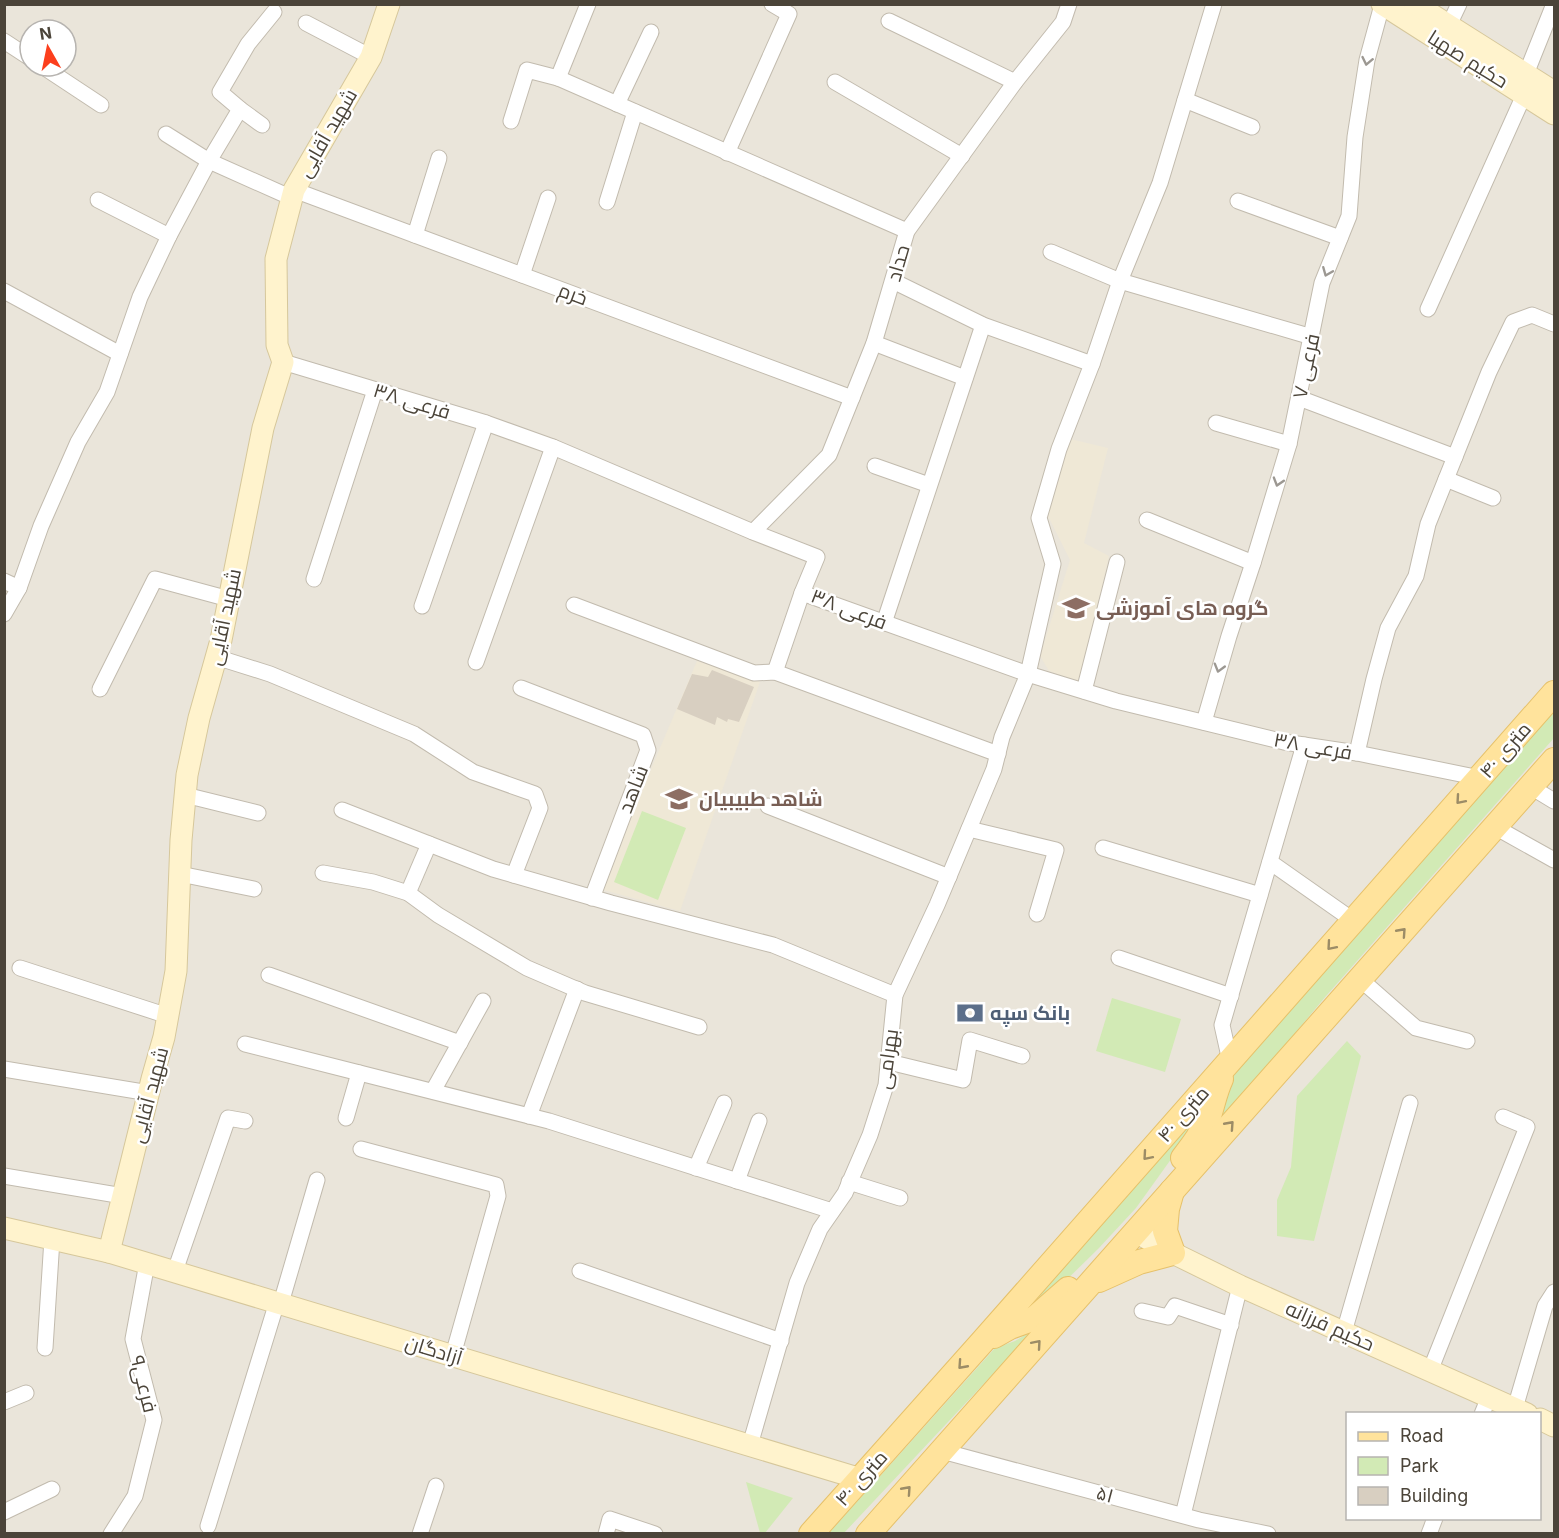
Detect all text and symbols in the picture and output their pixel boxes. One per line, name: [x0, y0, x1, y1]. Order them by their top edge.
north arrow: [18, 18, 78, 78]
text: N: [38, 22, 53, 44]
street label: حکیم صهبا: [1422, 25, 1513, 95]
one-way arrow: [1361, 56, 1374, 66]
street label: شهید آقایی: [292, 84, 363, 182]
street label: حداد: [881, 242, 915, 284]
one-way arrow: [1322, 266, 1334, 277]
street label: خرم: [554, 278, 591, 312]
street label: فرعی ۷: [1287, 331, 1326, 401]
street label: فرعی ۳۸: [370, 378, 453, 425]
one-way arrow: [1273, 476, 1285, 487]
street label: شهید آقایی: [202, 566, 247, 668]
street label: فرعی ۳۸: [807, 584, 890, 635]
school or university icon: گروه های آموزشی: [1061, 593, 1091, 623]
place label: گروه های آموزشی: [1096, 596, 1268, 620]
one-way arrow: [1214, 662, 1226, 673]
street label: ۴۰ متری: [1474, 717, 1537, 784]
street label: فرعی ۳۸: [1272, 727, 1354, 766]
street label: شاهد: [613, 762, 653, 816]
school or university icon: شاهد طبیبیان: [664, 784, 694, 814]
place label: شاهد طبیبیان: [699, 787, 823, 811]
one-way arrow: [1456, 793, 1467, 804]
one-way arrow: [1395, 928, 1406, 939]
one-way arrow: [1327, 940, 1338, 950]
bank icon: بانک سپه: [955, 998, 985, 1028]
place label: بانک سپه: [990, 1001, 1070, 1027]
street label: بهرامی: [871, 1027, 904, 1091]
street label: شهید آقایی: [125, 1044, 174, 1146]
street label: ۴۰ متری: [1152, 1081, 1215, 1148]
one-way arrow: [1223, 1121, 1234, 1132]
one-way arrow: [1143, 1149, 1154, 1160]
street label: حکیم فرزانه: [1281, 1296, 1378, 1358]
street label: آزادگان: [402, 1330, 466, 1371]
one-way arrow: [1029, 1340, 1040, 1351]
street label: فرعی۹: [124, 1353, 163, 1415]
one-way arrow: [958, 1358, 969, 1369]
legend: [1346, 1412, 1541, 1520]
text: Road: [1400, 1425, 1443, 1446]
street label: ۴۰ متری: [830, 1445, 893, 1511]
text: Park: [1400, 1455, 1439, 1476]
street label: ۵۱: [1094, 1480, 1116, 1508]
text: Building: [1400, 1485, 1468, 1506]
one-way arrow: [900, 1486, 911, 1497]

